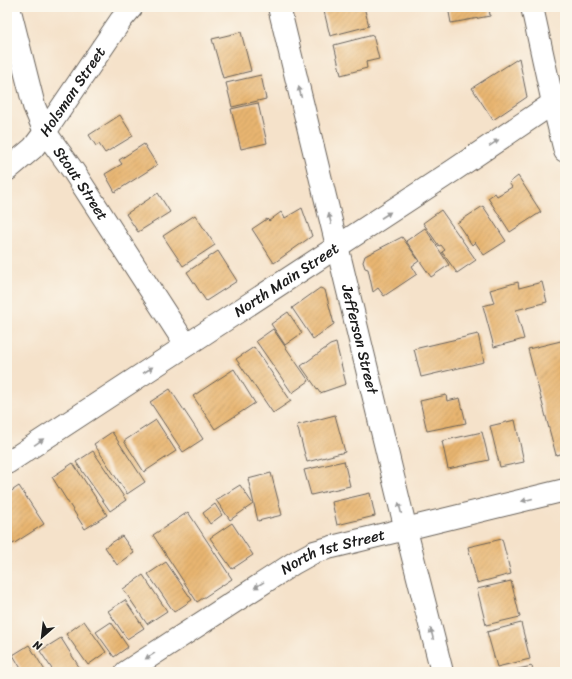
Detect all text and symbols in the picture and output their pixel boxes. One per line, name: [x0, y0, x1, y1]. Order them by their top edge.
street label: Holsman Street: [32, 41, 113, 142]
one-way arrow: [296, 86, 302, 98]
one-way arrow: [489, 139, 499, 147]
street label: Stout Street: [46, 141, 116, 226]
one-way arrow: [381, 211, 391, 219]
one-way arrow: [327, 212, 333, 225]
street label: North Main Street: [228, 235, 345, 324]
street label: Jefferson Street: [334, 281, 386, 398]
one-way arrow: [143, 366, 153, 374]
one-way arrow: [34, 438, 45, 445]
one-way arrow: [521, 497, 533, 503]
one-way arrow: [397, 502, 403, 514]
street label: North 1st Street: [275, 521, 388, 582]
one-way arrow: [253, 582, 265, 589]
north arrow: [22, 617, 62, 657]
one-way arrow: [429, 628, 435, 640]
text: N: [29, 635, 46, 656]
one-way arrow: [144, 653, 156, 660]

